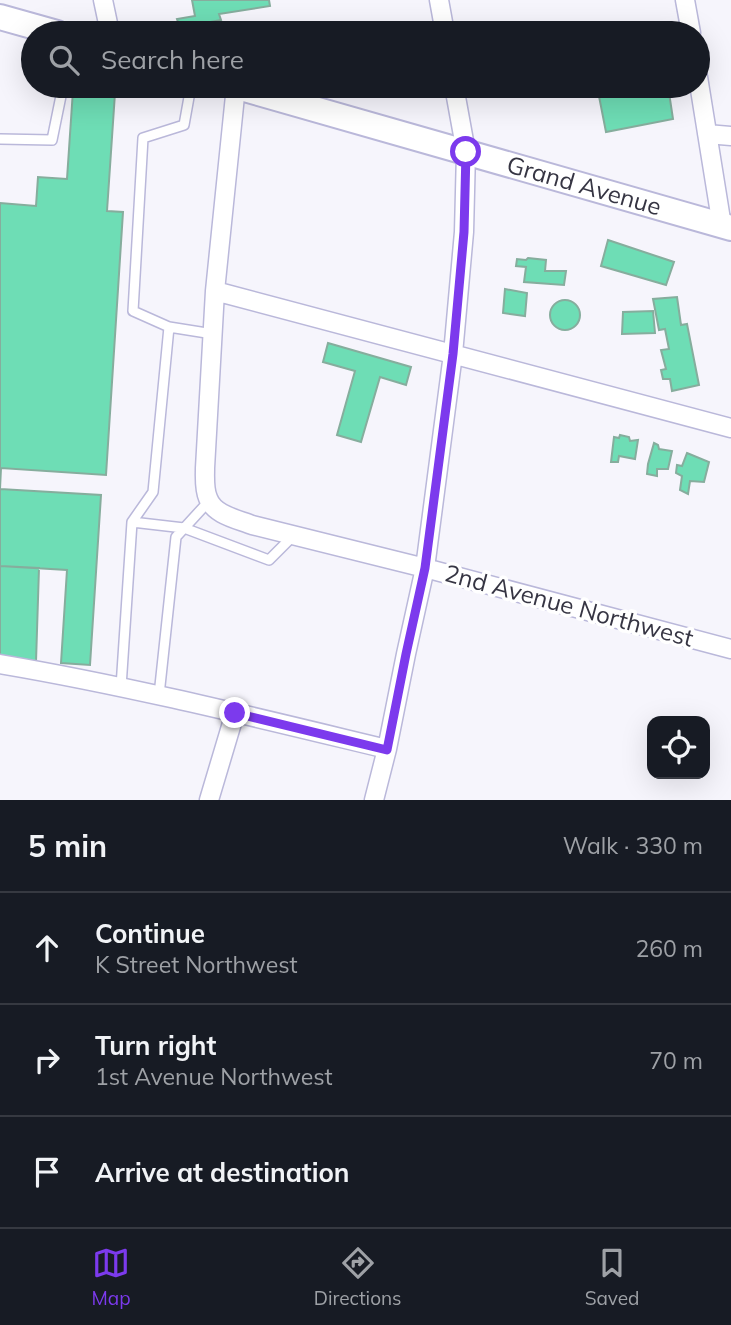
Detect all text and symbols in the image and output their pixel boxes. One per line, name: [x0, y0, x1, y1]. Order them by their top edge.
search box: [21, 21, 710, 98]
icon: search: [45, 41, 83, 79]
text: Search here: [101, 43, 244, 76]
route start: [450, 136, 481, 167]
street label: Grand Avenue: [504, 149, 665, 221]
street label: 2nd Avenue Northwest: [442, 557, 697, 653]
route end: [219, 697, 250, 728]
map controls: [647, 716, 710, 779]
button: locate: [647, 716, 710, 779]
text: 5 min: [28, 827, 107, 865]
text: Walk · 330 m: [563, 831, 703, 860]
text: Continue: [95, 917, 205, 950]
icon: ahead: [28, 929, 66, 967]
text: 260 m: [635, 934, 703, 963]
text: K Street Northwest: [95, 950, 298, 979]
text: Turn right: [95, 1029, 216, 1062]
icon: right: [28, 1041, 66, 1079]
text: 70 m: [649, 1046, 703, 1075]
text: 1st Avenue Northwest: [95, 1062, 333, 1091]
icon: arrive: [28, 1153, 66, 1191]
text: Arrive at destination: [95, 1156, 350, 1189]
tab: Map: [92, 1244, 131, 1310]
tab: Directions: [314, 1244, 402, 1310]
tab: Saved: [585, 1244, 639, 1310]

